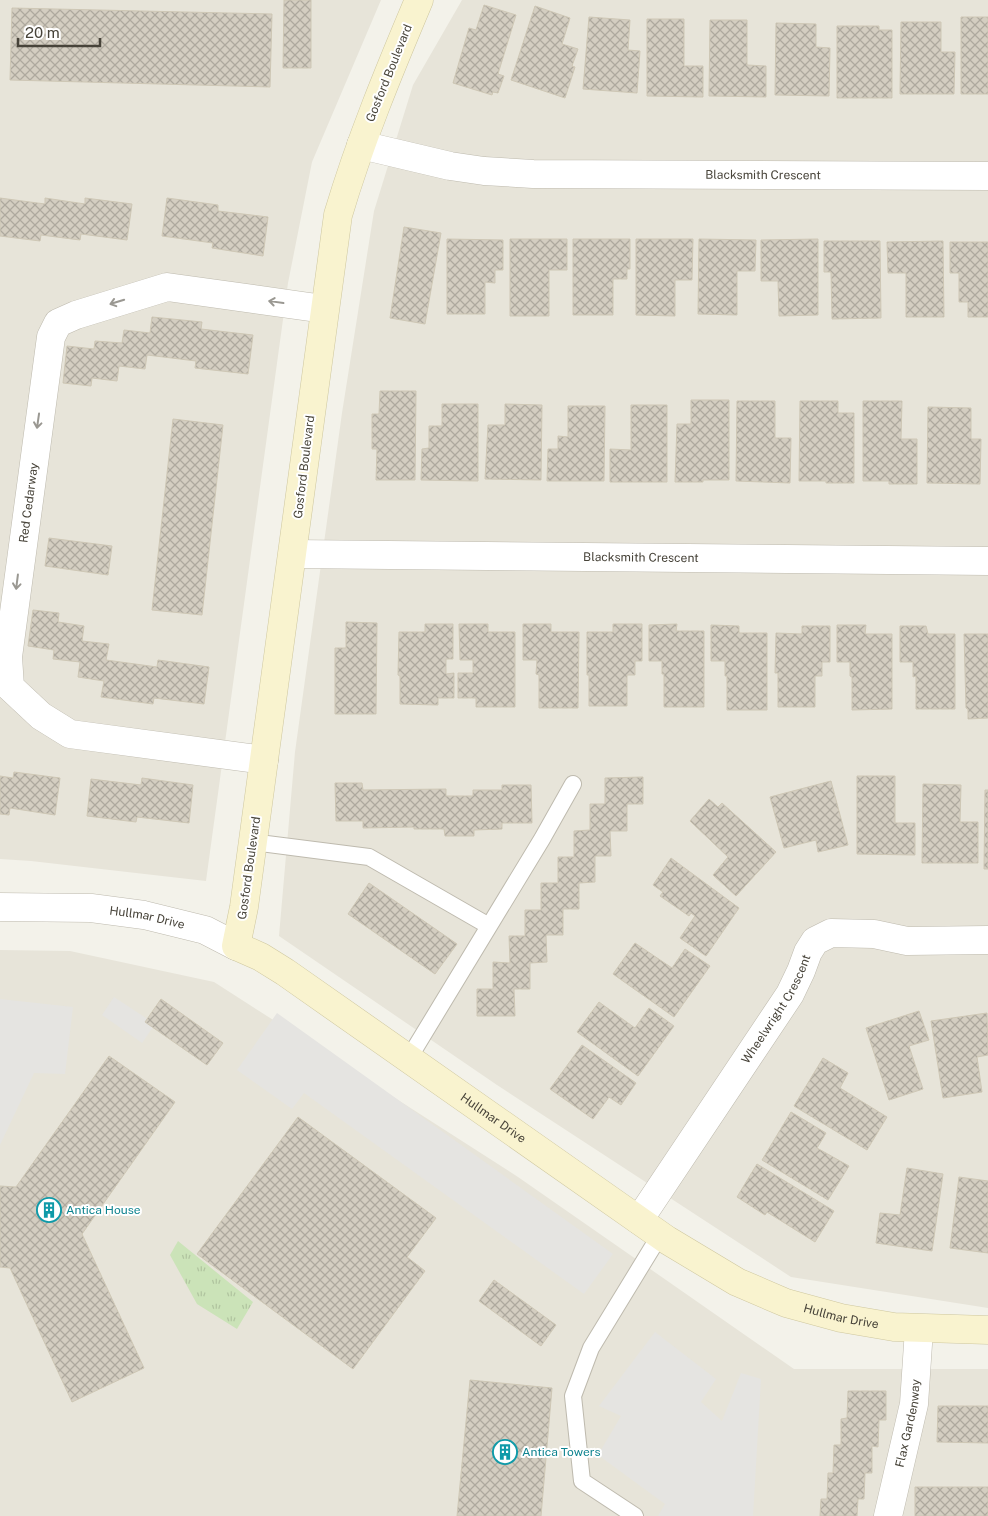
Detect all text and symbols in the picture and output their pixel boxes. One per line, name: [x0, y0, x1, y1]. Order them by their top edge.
scale bar: [18, 15, 100, 47]
street label: Gosford Boulevard: [363, 22, 415, 124]
text: 20 m: [25, 24, 60, 41]
street label: Blacksmith Crescent: [705, 168, 821, 182]
one-way arrow: [268, 297, 284, 307]
one-way arrow: [109, 298, 125, 308]
one-way arrow: [33, 412, 43, 428]
street label: Gosford Boulevard: [291, 415, 317, 519]
street label: Red Cedarway: [16, 461, 41, 544]
street label: Blacksmith Crescent: [583, 550, 699, 565]
one-way arrow: [12, 573, 22, 589]
street label: Gosford Boulevard: [235, 816, 263, 920]
street label: Hullmar Drive: [109, 904, 187, 932]
street label: Wheelwright Crescent: [739, 952, 814, 1066]
street label: Hullmar Drive: [458, 1090, 529, 1146]
building icon: Antica House: [36, 1197, 62, 1223]
place label: Antica House: [66, 1203, 141, 1217]
street label: Hullmar Drive: [802, 1301, 880, 1331]
street label: Flax Gardenway: [893, 1378, 923, 1469]
building icon: Antica Towers: [492, 1439, 518, 1465]
place label: Antica Towers: [522, 1445, 601, 1459]

